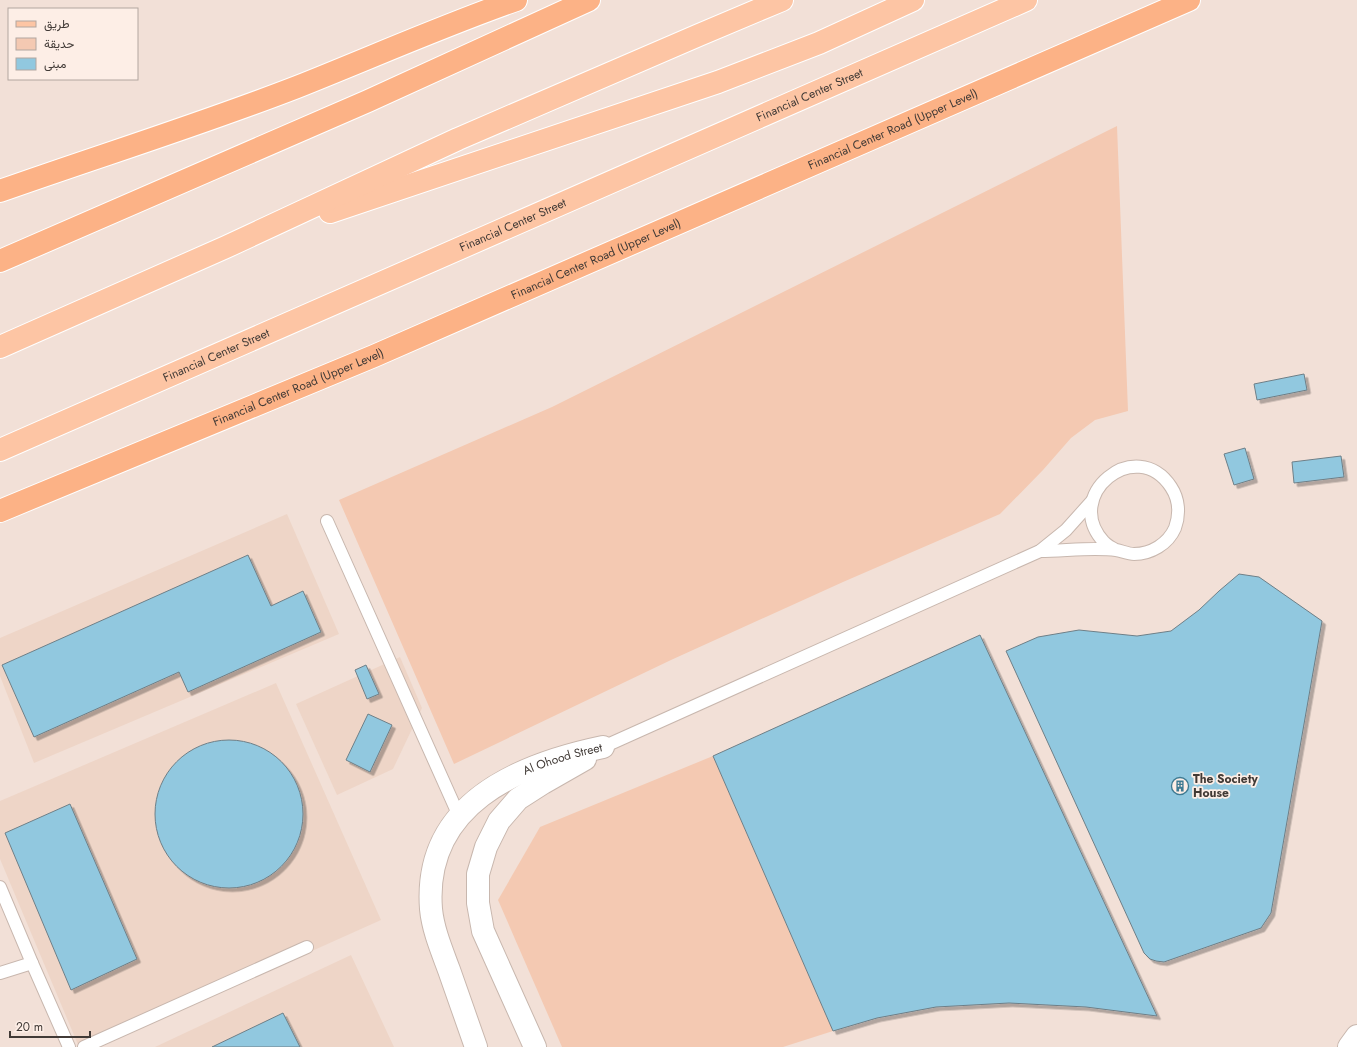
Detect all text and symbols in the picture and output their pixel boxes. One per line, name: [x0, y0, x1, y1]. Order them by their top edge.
legend: [8, 8, 138, 80]
text: طريق: [44, 15, 70, 33]
text: حديقة: [44, 35, 74, 53]
text: مبنى: [44, 55, 66, 73]
street label: Financial Center Street: [753, 64, 866, 126]
street label: Financial Center Road (Upper Level): [805, 84, 981, 174]
street label: Financial Center Street: [457, 194, 569, 256]
street label: Financial Center Road (Upper Level): [508, 214, 684, 304]
street label: Financial Center Street: [160, 324, 272, 387]
street label: Financial Center Road (Upper Level): [210, 344, 387, 431]
street label: Al Ohood Street: [520, 738, 604, 780]
place label: The Society House: [1193, 770, 1259, 802]
building icon: The Society House: [1170, 776, 1190, 796]
scale bar: [10, 1013, 90, 1039]
text: 20 m: [16, 1018, 43, 1036]

